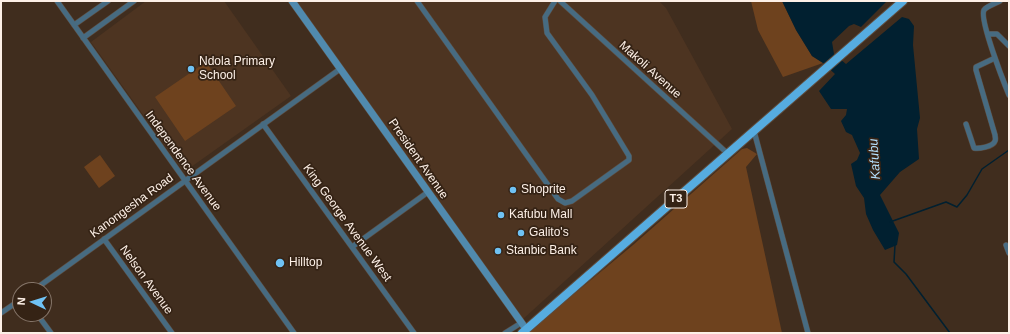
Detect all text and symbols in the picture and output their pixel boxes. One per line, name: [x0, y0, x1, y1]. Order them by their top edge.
street label: Makoli Avenue: [616, 38, 684, 102]
place label: Ndola Primary School: [199, 55, 275, 83]
marker: Ndola Primary School: [186, 64, 196, 74]
street label: Independence Avenue: [142, 108, 224, 214]
street label: President Avenue: [385, 116, 451, 202]
water label: Kafubu: [866, 138, 884, 180]
street label: King George Avenue West: [300, 161, 394, 285]
street label: Kanongesha Road: [88, 171, 176, 241]
place label: Shoprite: [521, 183, 566, 197]
marker: Shoprite: [508, 185, 518, 195]
road number: T3: [665, 190, 687, 208]
place label: Kafubu Mall: [509, 208, 572, 222]
marker: Kafubu Mall: [496, 210, 506, 220]
place label: Galito's: [529, 226, 569, 240]
marker: Galito's: [516, 228, 526, 238]
street label: Nelson Avenue: [116, 243, 176, 317]
place label: Stanbic Bank: [506, 244, 577, 258]
marker: Stanbic Bank: [493, 246, 503, 256]
place label: Hilltop: [289, 256, 322, 270]
marker: Hilltop: [274, 257, 286, 269]
north arrow: [12, 282, 52, 322]
text: N: [15, 297, 27, 306]

